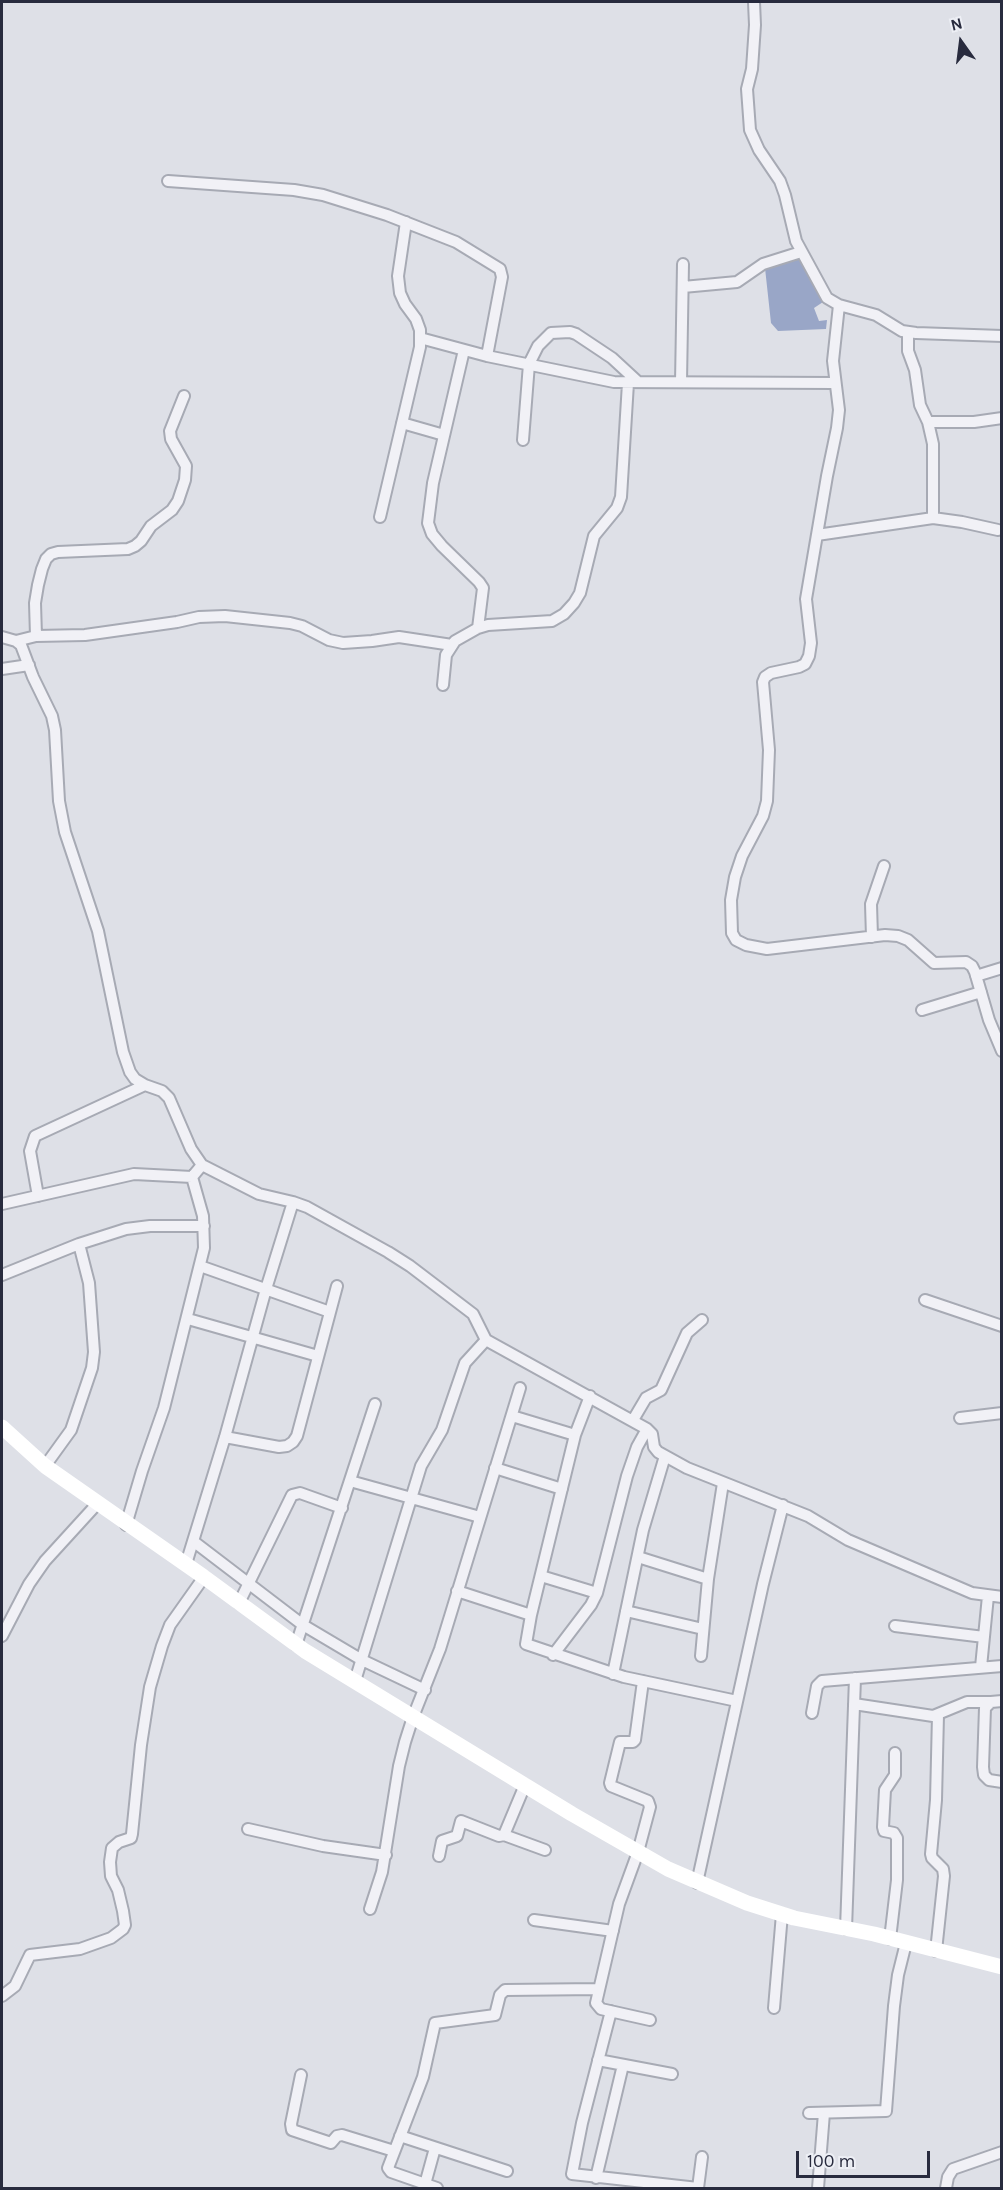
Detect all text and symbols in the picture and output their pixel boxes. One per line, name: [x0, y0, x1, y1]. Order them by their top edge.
north arrow: [931, 12, 991, 72]
text: N: [949, 13, 964, 35]
scale bar: [799, 2139, 932, 2177]
text: 100 m: [807, 2150, 855, 2172]

